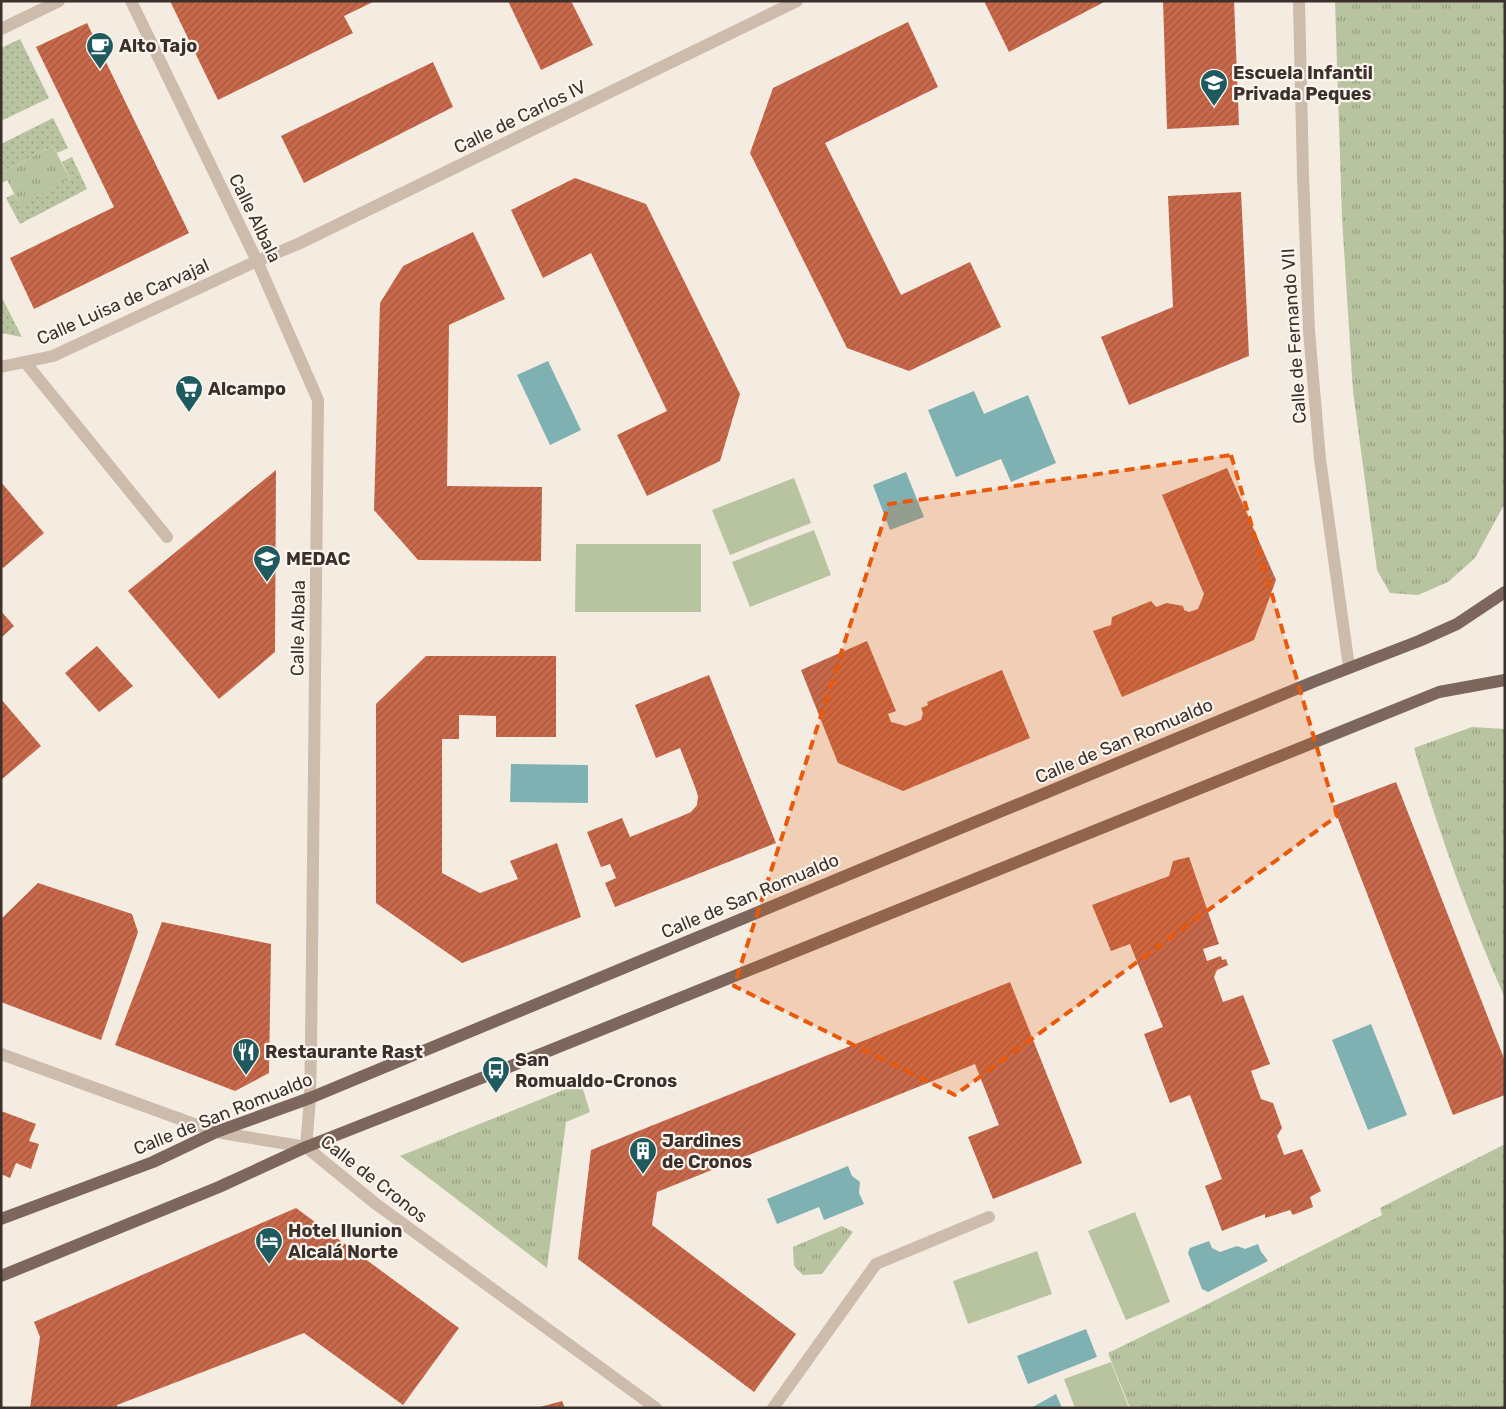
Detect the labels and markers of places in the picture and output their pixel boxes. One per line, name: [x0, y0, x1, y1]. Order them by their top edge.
cafe icon: Alto Tajo: [85, 31, 115, 70]
place label: Alto Tajo: [119, 35, 197, 57]
place label: Escuela Infantil Privada Peques: [1233, 62, 1373, 105]
school or university icon: Escuela Infantil Privada Peques: [1199, 68, 1229, 107]
supermarket icon: Alcampo: [174, 374, 204, 413]
place label: Alcampo: [208, 378, 286, 400]
school or university icon: MEDAC: [252, 544, 282, 583]
place label: MEDAC: [286, 548, 351, 570]
restaurant icon: Restaurante Rast: [231, 1037, 261, 1076]
place label: Restaurante Rast: [265, 1041, 423, 1063]
place label: San Romualdo-Cronos: [515, 1049, 677, 1092]
bus stop icon: San Romualdo-Cronos: [481, 1055, 511, 1094]
place label: Jardines de Cronos: [662, 1130, 752, 1173]
building icon: Jardines de Cronos: [628, 1136, 658, 1175]
place label: Hotel Ilunion Alcalá Norte: [288, 1220, 402, 1263]
hotel icon: Hotel Ilunion Alcalá Norte: [254, 1226, 284, 1265]

